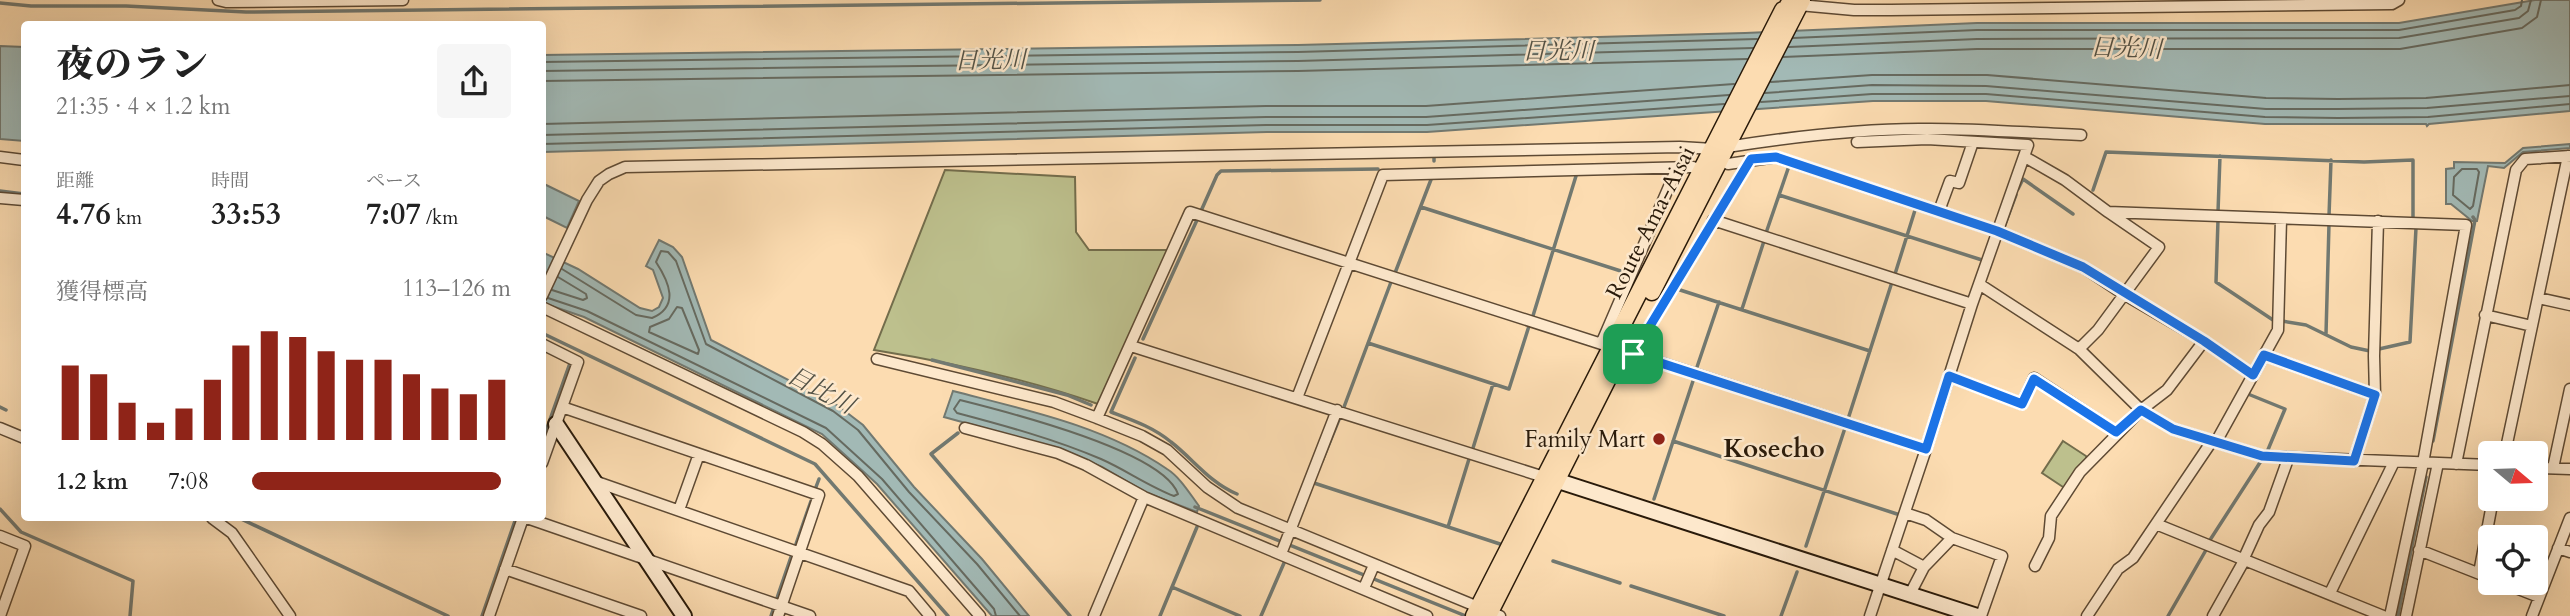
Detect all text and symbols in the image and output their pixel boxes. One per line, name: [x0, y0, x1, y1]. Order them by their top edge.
water label: 日光川: [2089, 31, 2166, 66]
water label: 日光川: [1522, 35, 1597, 68]
text: 夜のラン: [56, 39, 208, 91]
water label: 日光川: [954, 43, 1029, 78]
button: share: [437, 44, 511, 118]
text: 21:35 · 4 × 1.2 km: [56, 91, 230, 122]
street label: Route Ama-Aisai: [1599, 140, 1702, 304]
text: 距離: [56, 168, 94, 194]
text: 時間: [211, 168, 249, 194]
text: ペース: [366, 168, 422, 194]
text: 4.76: [56, 194, 111, 235]
text: 33:53: [211, 194, 281, 235]
text: 7:07: [366, 194, 421, 235]
text: km: [111, 205, 142, 231]
text: /km: [421, 205, 458, 231]
text: 113–126 m: [402, 273, 511, 304]
text: 獲得標高: [56, 276, 148, 307]
pin: [1603, 324, 1663, 384]
icon: arrive: [1614, 335, 1652, 373]
water label: 目比川: [781, 359, 863, 423]
place label: Family Mart: [1525, 424, 1645, 455]
marker: Family Mart: [1651, 431, 1667, 447]
district label: Kosecho: [1723, 431, 1825, 466]
north arrow: [2478, 441, 2548, 511]
map controls: [2478, 441, 2548, 595]
text: 1.2 km: [56, 466, 128, 497]
text: 7:08: [168, 466, 209, 497]
button: locate: [2478, 525, 2548, 595]

